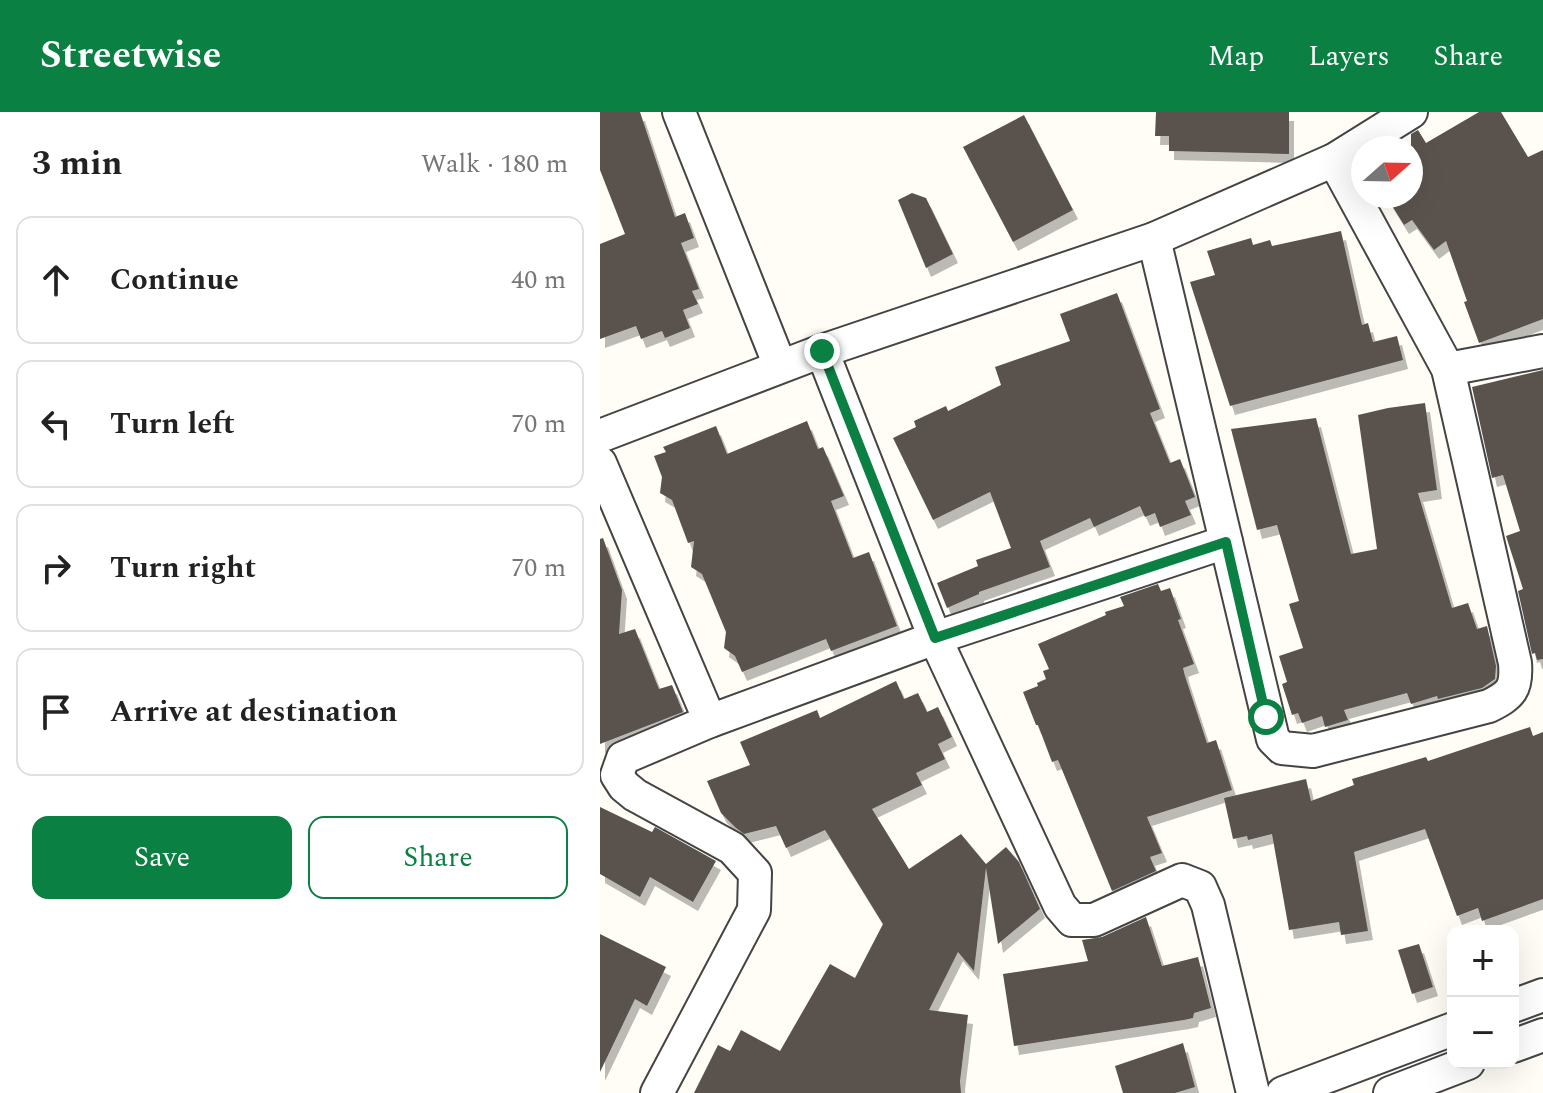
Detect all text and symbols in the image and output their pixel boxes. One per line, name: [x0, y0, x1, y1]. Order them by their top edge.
text: Streetwise: [40, 27, 221, 85]
text: Map: [1208, 35, 1264, 78]
text: Layers: [1308, 35, 1390, 78]
text: Share: [1434, 35, 1503, 78]
north arrow: [1351, 136, 1423, 208]
text: 3 min: [32, 138, 122, 190]
text: Walk · 180 m: [421, 144, 568, 184]
text: Continue: [110, 257, 239, 303]
icon: ahead: [34, 258, 78, 302]
text: 40 m: [511, 260, 566, 300]
route end: [804, 333, 840, 369]
text: Turn left: [110, 401, 235, 447]
icon: left: [34, 402, 78, 446]
text: 70 m: [511, 404, 566, 444]
text: Turn right: [110, 545, 256, 591]
icon: right: [34, 546, 78, 590]
text: 70 m: [511, 548, 566, 588]
text: Arrive at destination: [110, 689, 397, 735]
icon: arrive: [34, 690, 78, 734]
route start: [1248, 699, 1284, 735]
button: Save: [32, 816, 292, 899]
button: Share: [308, 816, 568, 899]
map controls: [1447, 925, 1519, 1069]
button: +: [1447, 925, 1519, 997]
button: −: [1447, 997, 1519, 1069]

